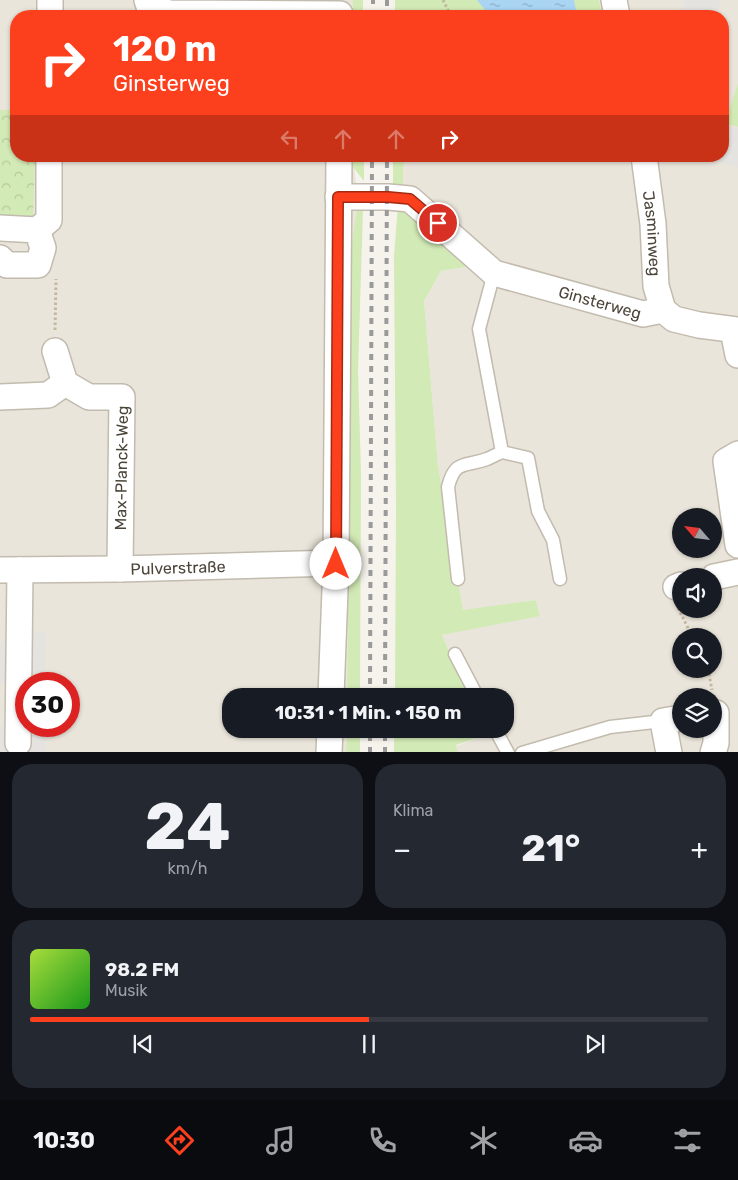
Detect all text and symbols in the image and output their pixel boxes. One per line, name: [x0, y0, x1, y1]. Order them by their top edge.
text: 120 m: [113, 28, 216, 70]
icon: right: [30, 30, 95, 95]
text: Ginsterweg: [113, 70, 230, 97]
icon: left: [276, 125, 304, 153]
icon: ahead: [329, 125, 357, 153]
icon: ahead: [382, 125, 410, 153]
icon: right: [435, 125, 463, 153]
street label: Jasminweg: [639, 190, 665, 277]
pin: [417, 202, 459, 244]
icon: arrive: [424, 209, 452, 237]
street label: Ginsterweg: [556, 282, 643, 323]
street label: Max-Planck-Weg: [111, 405, 132, 531]
north arrow: [672, 508, 722, 558]
map controls: [672, 508, 722, 738]
position arrow: [309, 537, 361, 589]
street label: Pulverstraße: [130, 557, 226, 579]
button: sound: [672, 568, 722, 618]
button: search: [672, 628, 722, 678]
speed limit sign: 30: [15, 672, 80, 737]
button: layers: [672, 688, 722, 738]
text: 10:31 · 1 Min. · 150 m: [275, 701, 461, 724]
text: 24: [144, 788, 231, 865]
text: Klima: [393, 801, 433, 820]
text: 21°: [521, 825, 580, 871]
text: −: [393, 833, 411, 866]
text: +: [691, 833, 708, 866]
text: km/h: [168, 859, 207, 878]
text: 98.2 FM: [105, 958, 179, 981]
text: Musik: [105, 981, 148, 1000]
icon: previous: [129, 1030, 157, 1058]
icon: pause: [355, 1030, 383, 1058]
icon: next: [581, 1030, 609, 1058]
icon: directions: [162, 1123, 197, 1158]
icon: music: [263, 1123, 298, 1158]
icon: phone: [365, 1123, 400, 1158]
icon: climate: [466, 1123, 501, 1158]
icon: car: [568, 1123, 603, 1158]
icon: filters: [670, 1123, 705, 1158]
text: 10:30: [33, 1127, 95, 1154]

